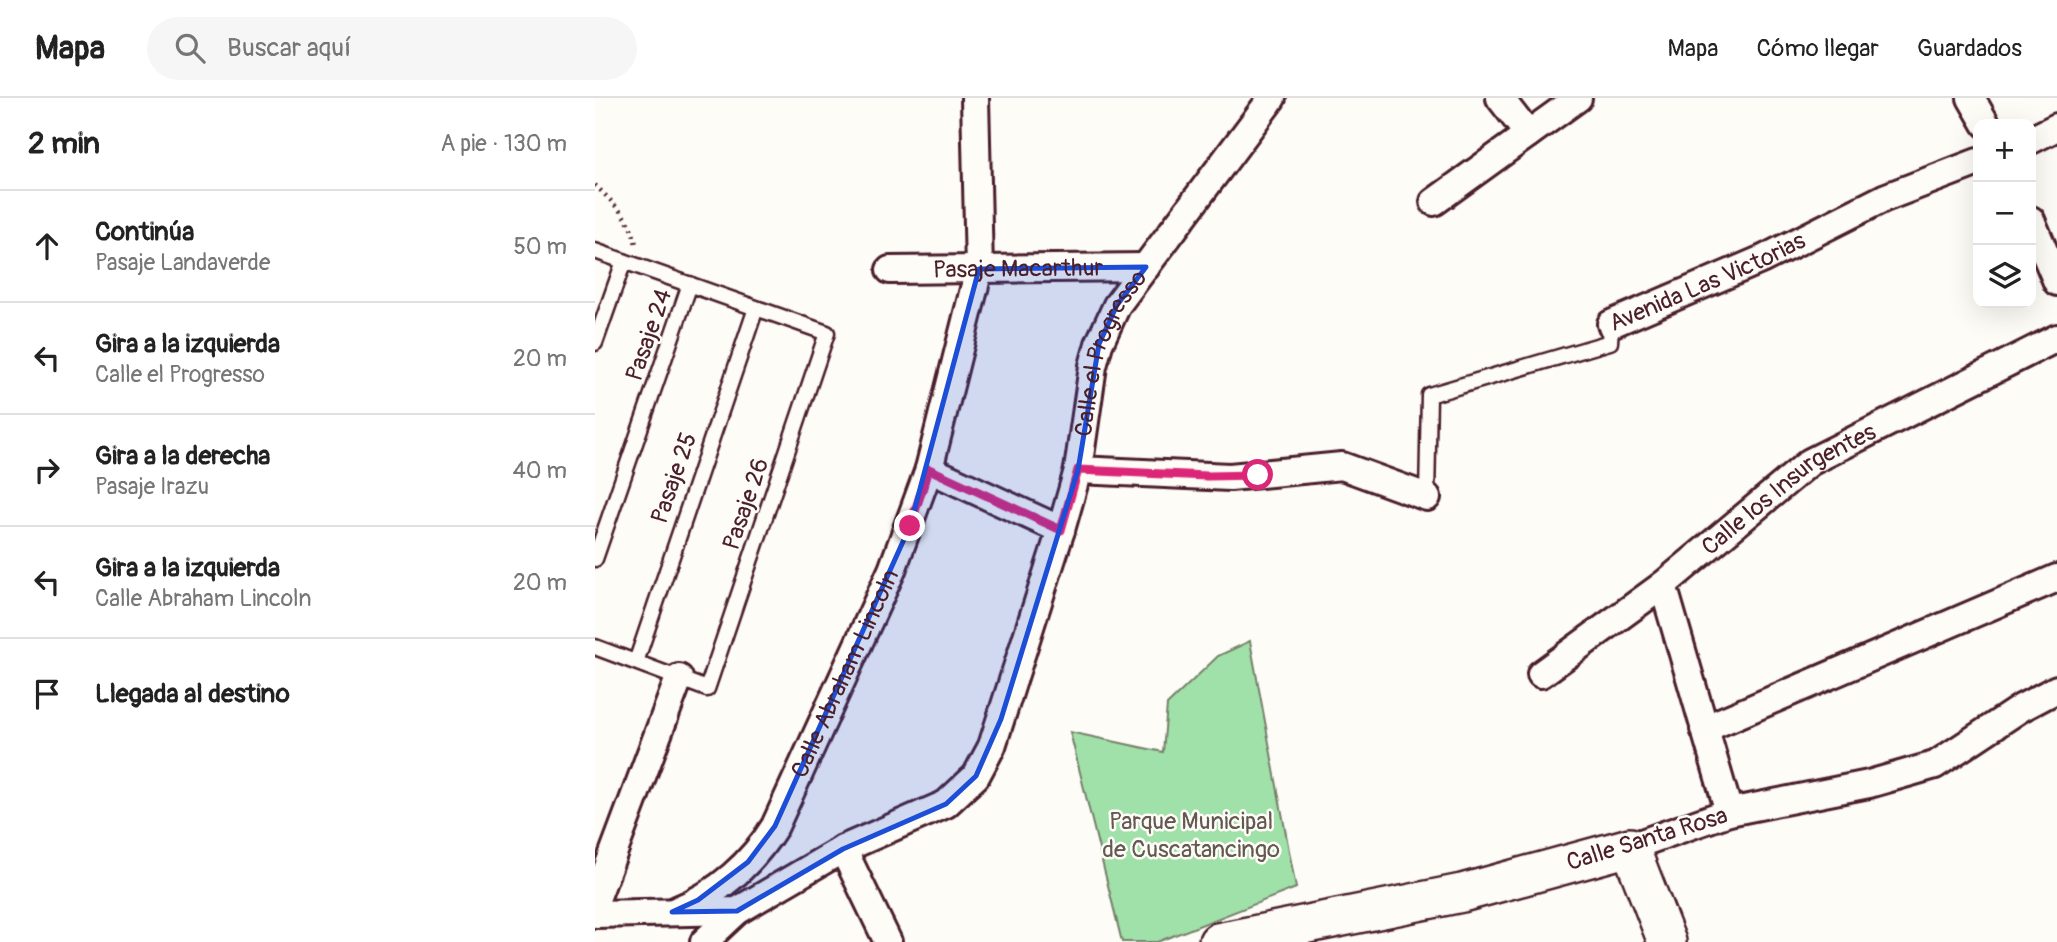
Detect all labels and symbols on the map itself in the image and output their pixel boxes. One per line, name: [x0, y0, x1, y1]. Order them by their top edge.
street label: Avenida Las Victorias: [1605, 226, 1810, 338]
street label: Pasaje Macarthur: [933, 253, 1104, 284]
street label: Calle el Progresso: [1068, 264, 1153, 439]
street label: Pasaje 24: [620, 285, 678, 385]
street label: Calle los Insurgentes: [1696, 417, 1881, 561]
street label: Pasaje 25: [645, 429, 703, 527]
street label: Pasaje 26: [717, 454, 775, 554]
route start: [1242, 459, 1273, 490]
route end: [894, 510, 925, 541]
street label: Calle Abraham Lincoln: [785, 565, 905, 782]
street label: Calle Santa Rosa: [1563, 801, 1731, 877]
park label: Parque Municipal de Cuscatancingo: [1102, 807, 1280, 864]

